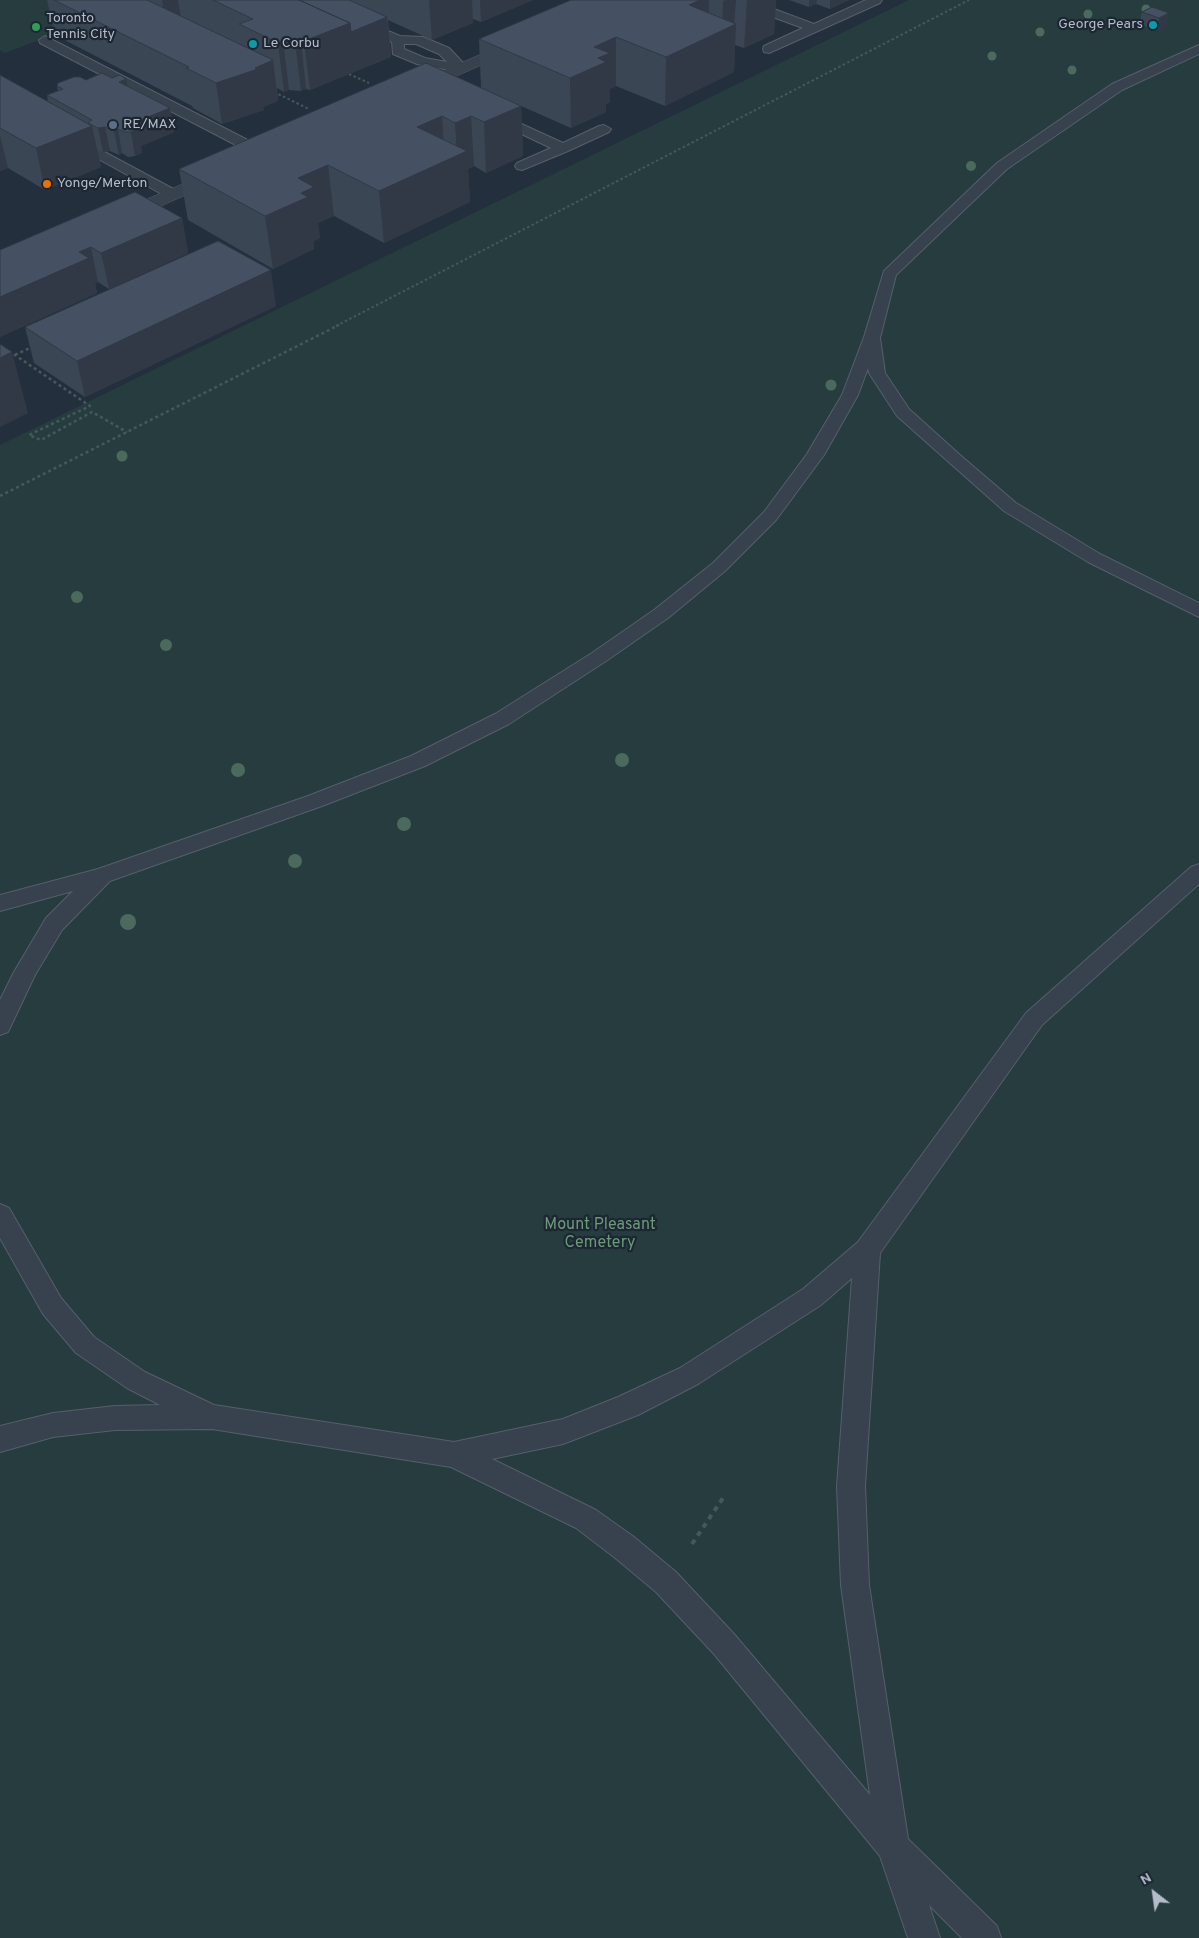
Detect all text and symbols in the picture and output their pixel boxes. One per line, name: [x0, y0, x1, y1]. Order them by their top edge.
place label: Toronto Tennis City: [46, 11, 115, 44]
place label: George Pears: [1058, 17, 1143, 33]
marker: George Pears: [1147, 19, 1159, 31]
marker: Toronto Tennis City: [30, 21, 42, 33]
place label: Le Corbu: [263, 36, 320, 52]
marker: Le Corbu: [247, 38, 259, 50]
place label: RE/MAX: [123, 117, 176, 133]
marker: RE/MAX: [107, 119, 119, 131]
place label: Yonge/Merton: [57, 176, 147, 192]
marker: Yonge/Merton: [41, 178, 53, 190]
park label: Mount Pleasant Cemetery: [544, 1216, 656, 1254]
north arrow: [1129, 1868, 1179, 1918]
text: N: [1138, 1870, 1155, 1889]

